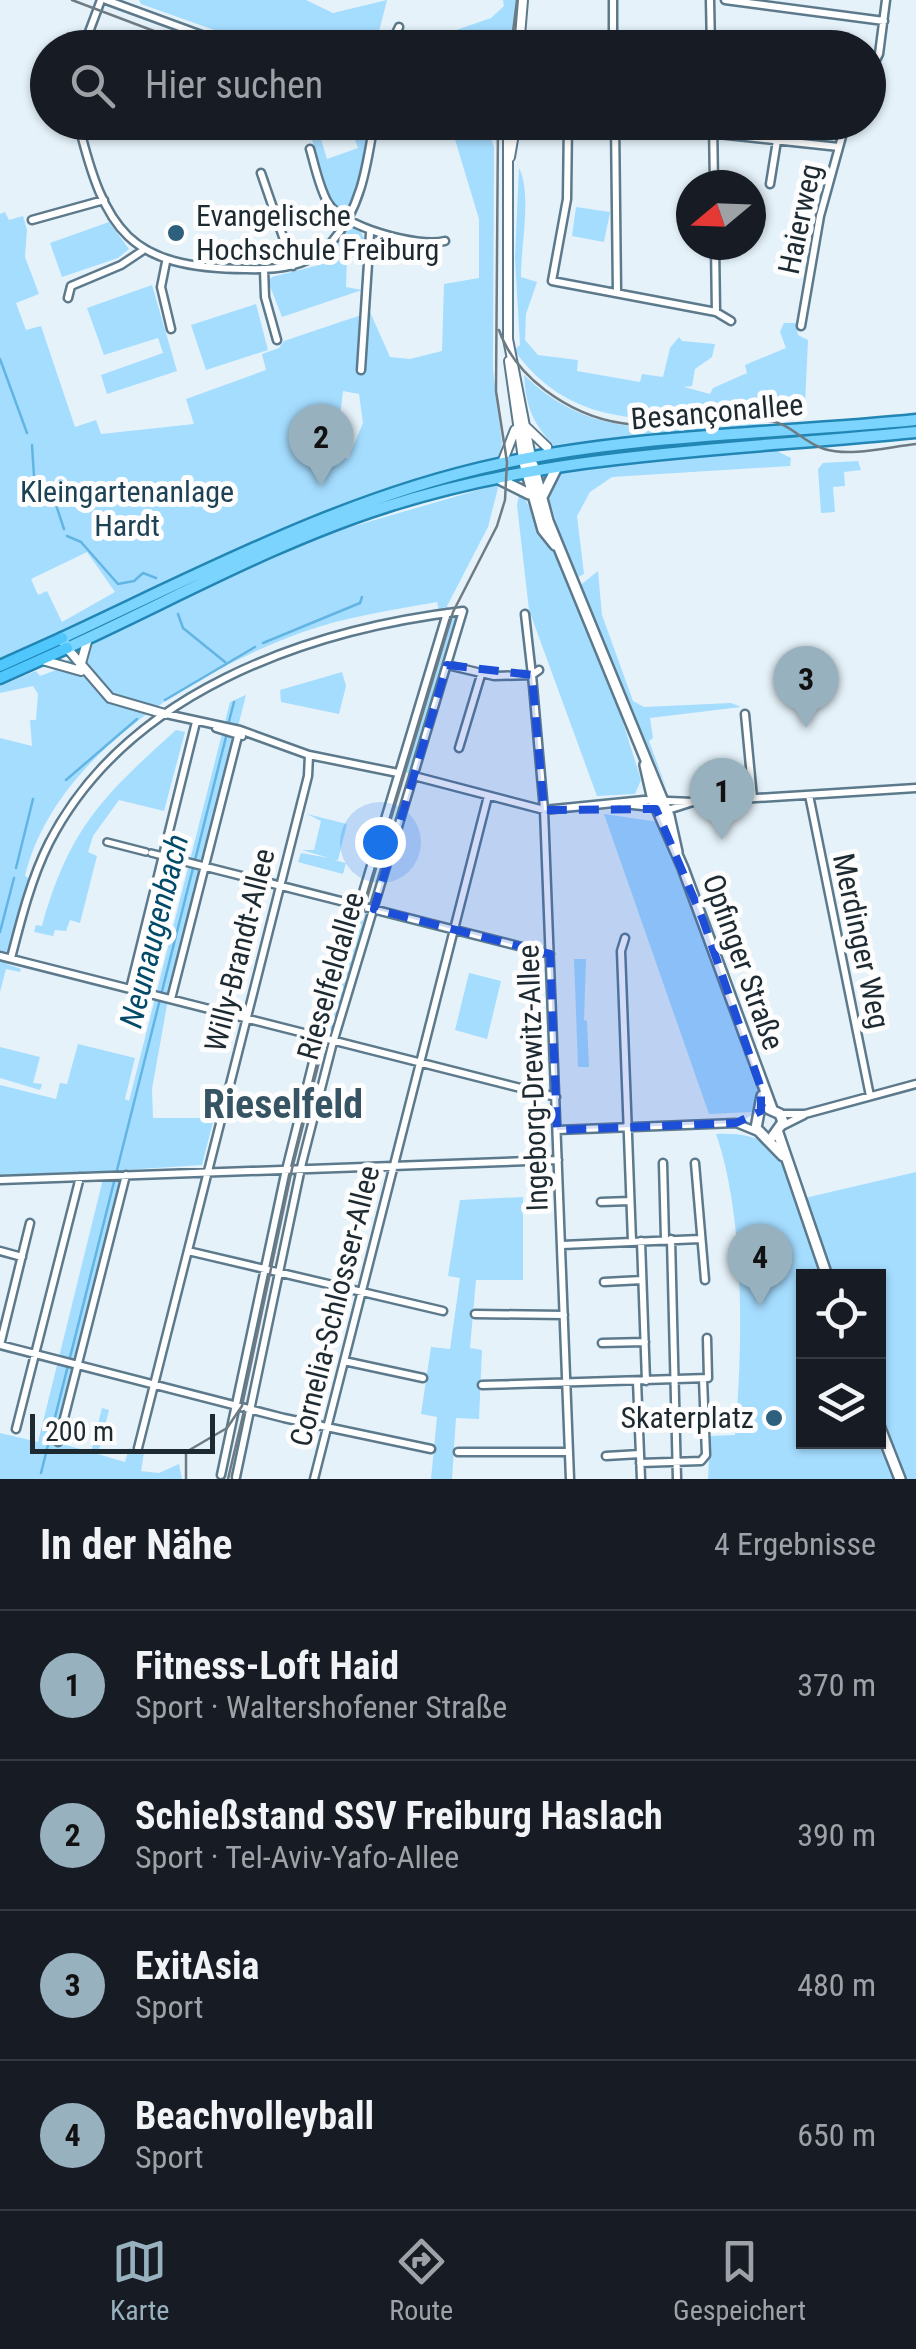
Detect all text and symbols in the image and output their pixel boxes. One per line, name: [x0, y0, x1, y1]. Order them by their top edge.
search box: [30, 30, 886, 140]
icon: search: [65, 58, 120, 113]
text: Hier suchen: [145, 63, 323, 107]
street label: Haierweg: [771, 161, 828, 277]
north arrow: [676, 170, 766, 260]
place label: Evangelische Hochschule Freiburg: [196, 198, 439, 267]
marker: Evangelische Hochschule Freiburg: [165, 222, 187, 244]
street label: Besançonallee: [629, 387, 805, 436]
pin: 2: [288, 404, 354, 486]
park label: Kleingartenanlage Hardt: [20, 474, 234, 543]
pin: 3: [774, 646, 838, 728]
pin: 1: [690, 758, 754, 840]
your location: [355, 817, 406, 868]
water label: Neunaugenbach: [112, 830, 196, 1032]
street label: Willy-Brandt-Allee: [197, 845, 282, 1055]
street label: Merdinger Weg: [826, 850, 897, 1032]
street label: Opfinger Straße: [696, 869, 791, 1054]
street label: Rieselfeldallee: [290, 888, 371, 1064]
street label: Ingeborg-Drewitz-Allee: [510, 944, 555, 1212]
district label: Rieselfeld: [203, 1081, 363, 1128]
street label: Cornelia-Schlosser-Allee: [283, 1162, 386, 1450]
pin: 4: [728, 1224, 792, 1306]
map controls: [796, 1269, 886, 1449]
button: locate: [796, 1269, 886, 1359]
button: layers: [796, 1359, 886, 1449]
place label: Skaterplatz: [620, 1400, 754, 1435]
marker: Skaterplatz: [763, 1407, 785, 1429]
scale bar: [30, 1409, 215, 1454]
text: 200 m: [45, 1415, 114, 1448]
text: In der Nähe: [40, 1520, 232, 1569]
text: 4 Ergebnisse: [714, 1525, 876, 1563]
text: Fitness-Loft Haid: [135, 1644, 399, 1688]
text: 1: [64, 1666, 81, 1704]
text: 370 m: [797, 1666, 876, 1704]
text: Sport · Waltershofener Straße: [135, 1688, 507, 1726]
text: Schießstand SSV Freiburg Haslach: [135, 1794, 663, 1838]
text: 2: [64, 1816, 81, 1854]
text: 390 m: [797, 1816, 876, 1854]
text: Sport · Tel-Aviv-Yafo-Allee: [135, 1838, 459, 1876]
text: ExitAsia: [135, 1944, 259, 1988]
text: 3: [64, 1966, 81, 2004]
text: 480 m: [797, 1966, 876, 2004]
text: Sport: [135, 1988, 203, 2026]
text: Beachvolleyball: [135, 2094, 374, 2138]
text: 4: [64, 2116, 81, 2154]
text: 650 m: [797, 2116, 876, 2154]
text: Sport: [135, 2138, 203, 2176]
tab: Karte: [110, 2234, 169, 2327]
tab: Route: [389, 2234, 453, 2327]
tab: Gespeichert: [673, 2234, 806, 2327]

